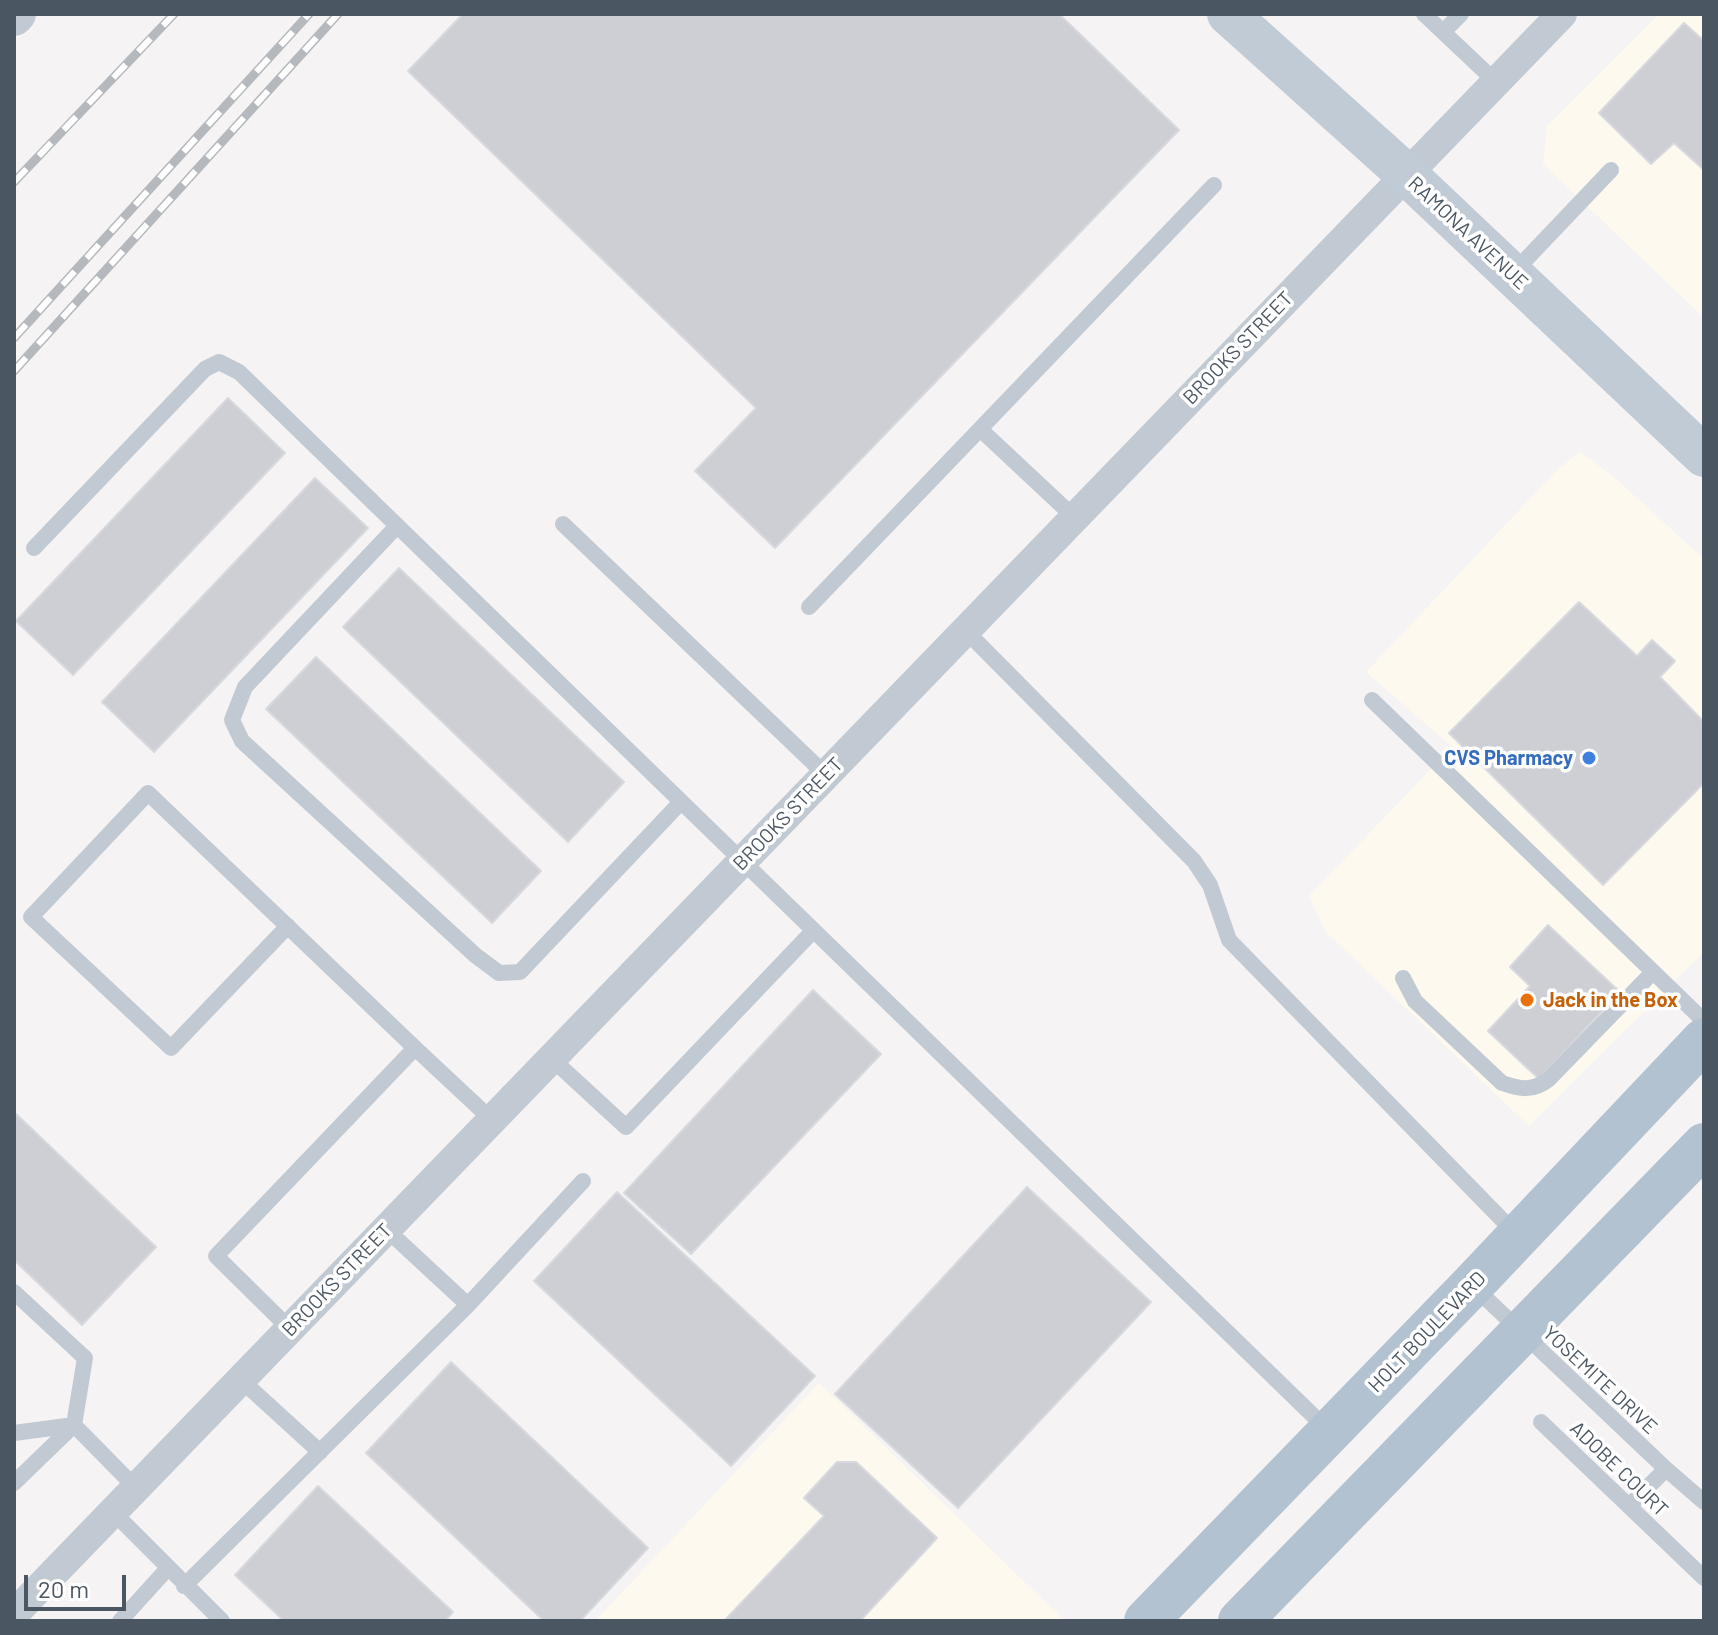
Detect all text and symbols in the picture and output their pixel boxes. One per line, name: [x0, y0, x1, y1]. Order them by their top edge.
street label: RAMONA AVENUE: [1403, 171, 1533, 295]
street label: BROOKS STREET: [1178, 286, 1298, 410]
place label: CVS Pharmacy: [1444, 746, 1573, 770]
marker: CVS Pharmacy: [1580, 749, 1598, 767]
street label: BROOKS STREET: [728, 752, 848, 876]
place label: Jack in the Box: [1543, 988, 1678, 1012]
marker: Jack in the Box: [1518, 991, 1536, 1009]
street label: BROOKS STREET: [277, 1218, 397, 1342]
street label: HOLT BOULEVARD: [1363, 1267, 1491, 1397]
street label: YOSEMITE DRIVE: [1538, 1321, 1662, 1439]
street label: ADOBE COURT: [1565, 1416, 1673, 1522]
scale bar: [28, 1559, 130, 1609]
text: 20 m: [38, 1574, 89, 1603]

